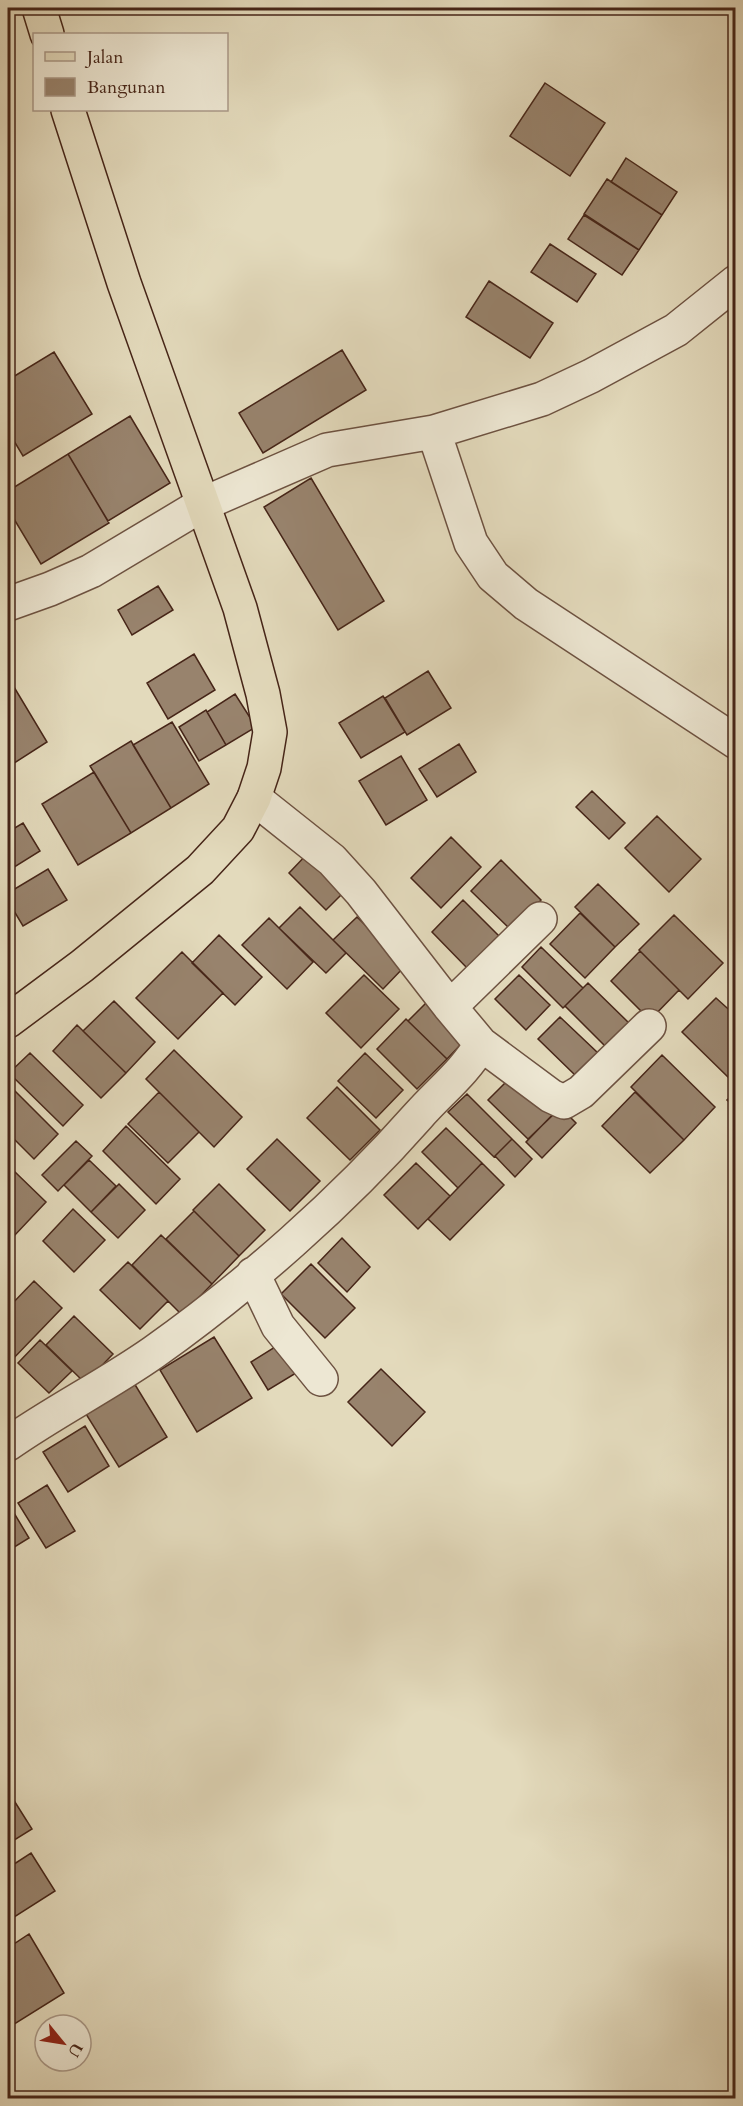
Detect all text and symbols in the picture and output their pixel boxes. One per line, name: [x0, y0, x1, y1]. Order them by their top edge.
legend: [33, 33, 228, 111]
text: Jalan: [84, 45, 124, 70]
text: Bangunan: [87, 75, 166, 100]
north arrow: [33, 2013, 93, 2073]
text: U: [62, 2039, 88, 2061]

